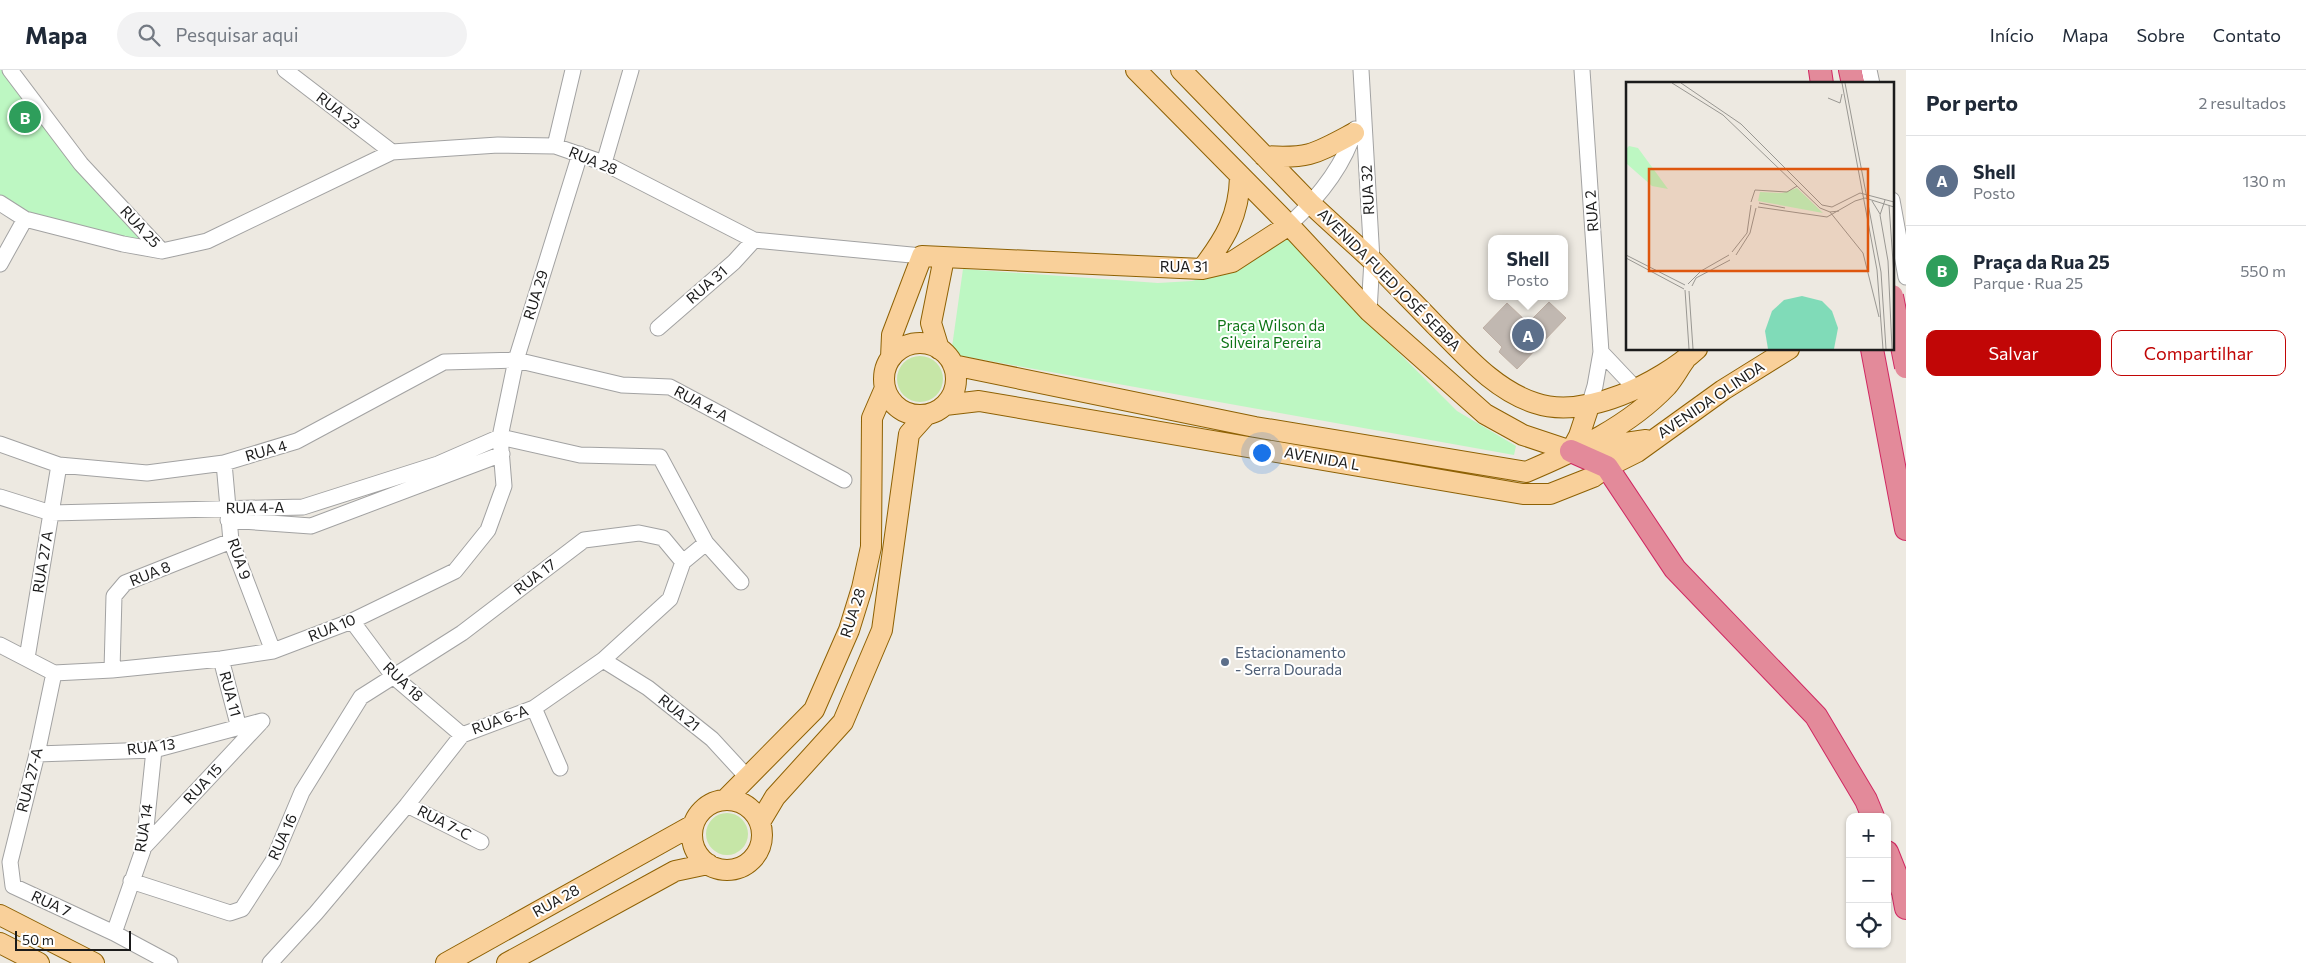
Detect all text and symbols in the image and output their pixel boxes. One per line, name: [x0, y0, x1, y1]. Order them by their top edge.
search box: [117, 12, 467, 57]
text: Mapa: [25, 20, 87, 49]
icon: search: [135, 21, 163, 49]
text: Pesquisar aqui: [175, 23, 299, 46]
text: Início: [1990, 24, 2034, 46]
text: Mapa: [2062, 24, 2108, 46]
text: Sobre: [2136, 24, 2185, 46]
text: Contato: [2213, 24, 2281, 46]
inset map: [1626, 82, 1894, 350]
street label: RUA 23: [313, 88, 364, 133]
text: Por perto: [1926, 90, 2018, 115]
text: 2 resultados: [2198, 93, 2286, 112]
pin: B: [9, 98, 41, 136]
street label: RUA 28: [566, 142, 620, 178]
text: Shell: [1973, 160, 2016, 183]
street label: RUA 32: [1357, 164, 1377, 216]
text: A: [1936, 171, 1948, 190]
text: 130 m: [2243, 171, 2286, 190]
text: Posto: [1973, 183, 2015, 202]
street label: RUA 2: [1581, 190, 1601, 233]
street label: RUA 25: [117, 202, 165, 251]
street label: AVENIDA FUED JOSÉ SEBBA: [1314, 203, 1466, 355]
popup: [1488, 235, 1568, 300]
text: Shell: [1507, 247, 1549, 270]
text: Praça da Rua 25: [1973, 250, 2110, 273]
street label: RUA 31: [1160, 257, 1208, 275]
text: B: [1937, 261, 1947, 280]
text: 550 m: [2240, 261, 2286, 280]
street label: RUA 31: [682, 262, 731, 307]
street label: RUA 29: [519, 268, 551, 322]
text: Posto: [1507, 270, 1549, 289]
text: Parque · Rua 25: [1973, 273, 2083, 292]
park label: Praça Wilson da Silveira Pereira: [1217, 316, 1325, 351]
pin: A: [1512, 316, 1544, 354]
button: Salvar: [1926, 330, 2101, 376]
button: Compartilhar: [2111, 330, 2286, 376]
street label: AVENIDA OLINDA: [1654, 357, 1767, 442]
street label: RUA 4-A: [671, 381, 732, 425]
street label: RUA 4: [243, 436, 289, 465]
your location: [1249, 440, 1275, 466]
street label: AVENIDA L: [1283, 443, 1362, 474]
street label: RUA 4-A: [225, 497, 285, 517]
street label: RUA 27 A: [28, 529, 56, 594]
street label: RUA 9: [225, 536, 255, 582]
street label: RUA 17: [510, 555, 559, 598]
street label: RUA 8: [127, 557, 173, 589]
street label: RUA 28: [836, 586, 868, 640]
street label: RUA 10: [305, 609, 358, 645]
place label: Estacionamento - Serra Dourada: [1235, 643, 1346, 678]
marker: Estacionamento - Serra Dourada: [1219, 656, 1231, 668]
street label: RUA 18: [380, 658, 428, 705]
street label: RUA 11: [216, 669, 246, 718]
street label: RUA 21: [655, 690, 704, 734]
street label: RUA 6-A: [469, 701, 530, 738]
street label: RUA 13: [126, 734, 176, 758]
street label: RUA 27-A: [12, 746, 46, 814]
street label: RUA 15: [179, 759, 225, 807]
street label: RUA 7-C: [415, 801, 474, 843]
street label: RUA 14: [130, 802, 156, 853]
street label: RUA 16: [264, 811, 300, 863]
map controls: [1846, 813, 1891, 948]
button: +: [1846, 813, 1891, 858]
button: −: [1846, 858, 1891, 903]
street label: RUA 28: [529, 880, 582, 920]
street label: RUA 7: [29, 886, 74, 920]
button: locate: [1846, 903, 1891, 948]
scale bar: [15, 928, 131, 951]
text: 50 m: [22, 931, 54, 948]

